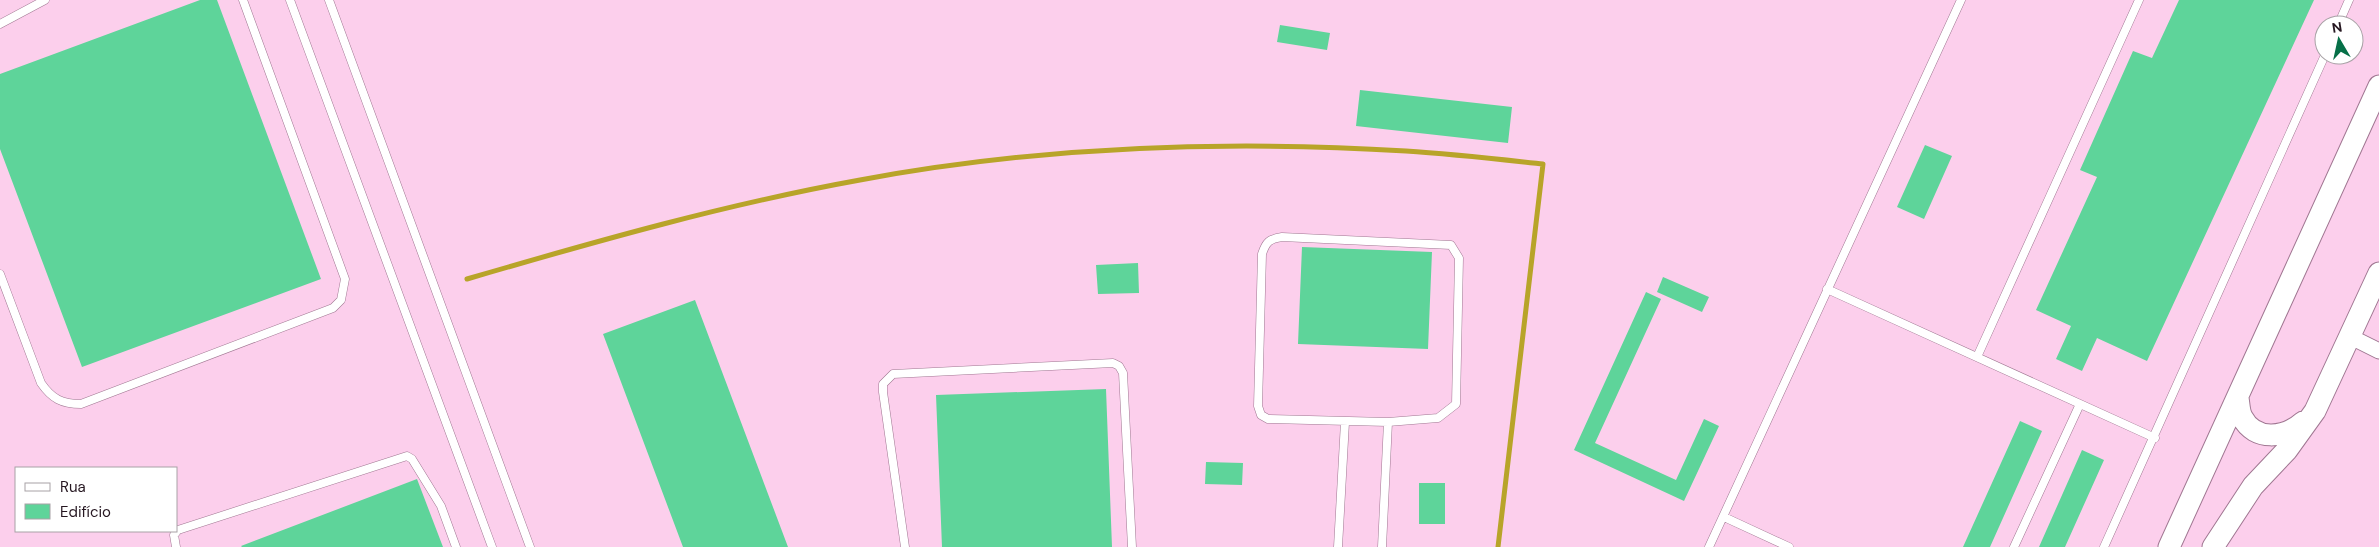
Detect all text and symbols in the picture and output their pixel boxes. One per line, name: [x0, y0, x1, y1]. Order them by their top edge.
north arrow: [2314, 15, 2364, 65]
text: N: [2331, 17, 2343, 37]
legend: [15, 467, 178, 532]
text: Rua: [60, 477, 86, 497]
text: Edifício: [60, 502, 111, 522]

